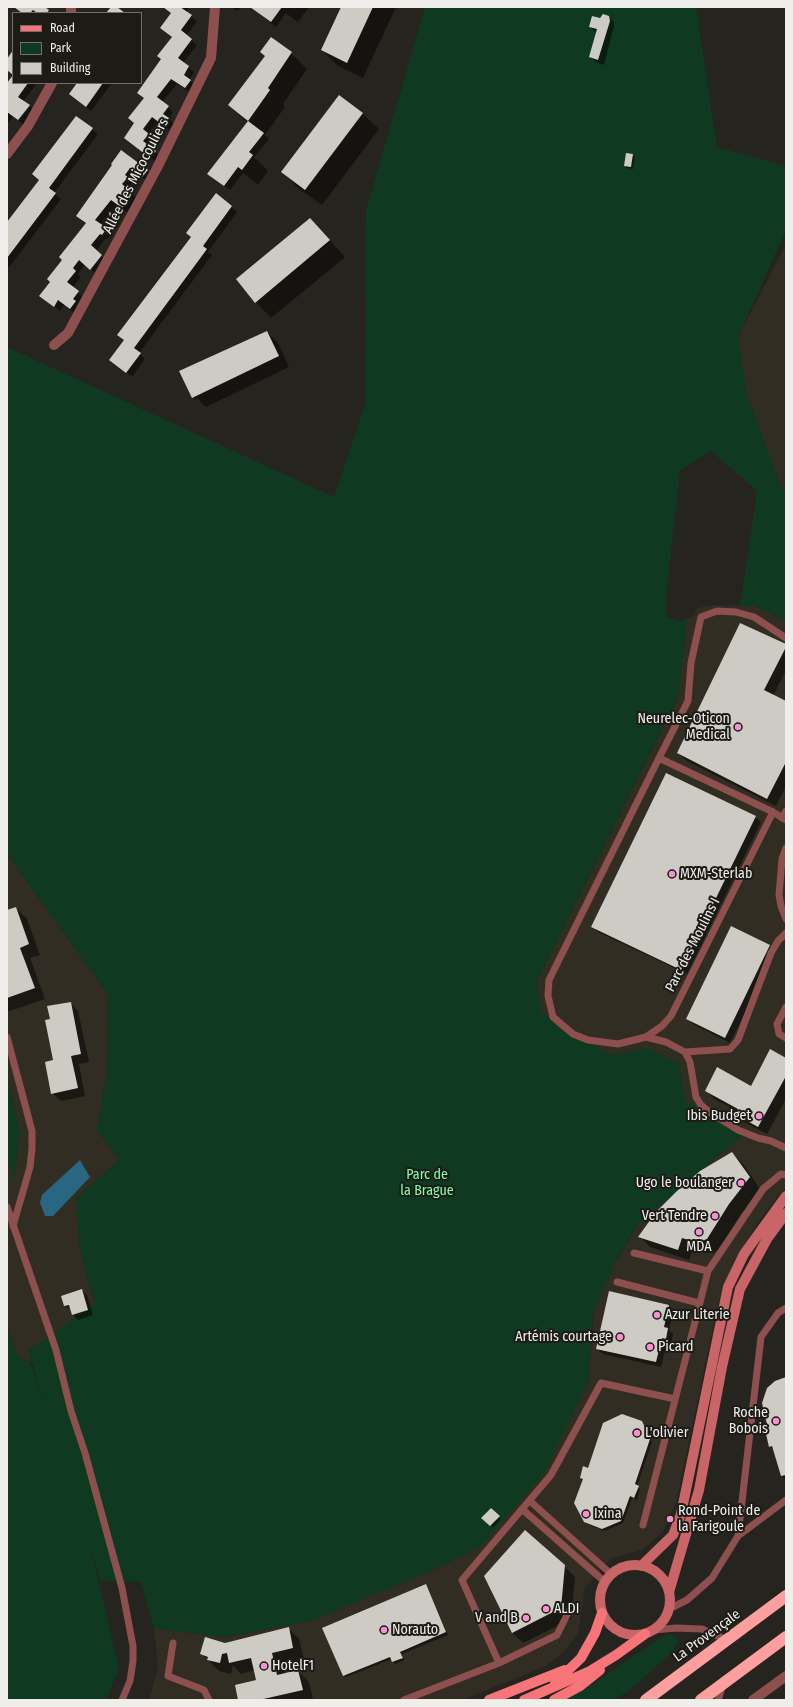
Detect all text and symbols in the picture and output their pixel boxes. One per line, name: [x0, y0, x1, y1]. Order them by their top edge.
legend: [12, 12, 142, 84]
text: Road: [50, 21, 75, 35]
text: Park: [50, 41, 71, 55]
text: Building: [50, 61, 90, 75]
street label: Allée des Micocouliers: [100, 115, 172, 237]
place label: Neurelec-Oticon Medical: [637, 711, 730, 744]
marker: Neurelec-Oticon Medical: [733, 722, 743, 732]
place label: MXM-Sterlab: [680, 866, 752, 882]
marker: MXM-Sterlab: [667, 869, 677, 879]
street label: Parc des Moulins I: [662, 895, 724, 995]
place label: Ibis Budget: [687, 1108, 751, 1124]
marker: Ibis Budget: [754, 1111, 764, 1121]
park label: Parc de la Brague: [400, 1167, 454, 1200]
place label: Ugo le boulanger: [636, 1175, 733, 1191]
marker: Ugo le boulanger: [736, 1178, 746, 1188]
place label: Vert Tendre: [642, 1208, 707, 1224]
marker: Vert Tendre: [710, 1211, 720, 1221]
marker: MDA: [694, 1227, 704, 1237]
place label: MDA: [686, 1239, 712, 1255]
place label: Azur Literie: [665, 1307, 730, 1323]
marker: Azur Literie: [652, 1310, 662, 1320]
place label: Artémis courtage: [515, 1329, 612, 1345]
marker: Artémis courtage: [615, 1332, 625, 1342]
place label: Picard: [658, 1339, 694, 1355]
marker: Picard: [645, 1342, 655, 1352]
place label: Roche Bobois: [729, 1405, 768, 1438]
marker: Roche Bobois: [771, 1416, 781, 1426]
place label: L'olivier: [645, 1425, 689, 1441]
marker: L'olivier: [632, 1428, 642, 1438]
place label: Rond-Point de la Farigoule: [678, 1503, 760, 1536]
place label: Ixina: [594, 1506, 622, 1522]
marker: Ixina: [581, 1509, 591, 1519]
marker: Rond-Point de la Farigoule: [665, 1514, 675, 1524]
place label: ALDI: [554, 1601, 579, 1617]
marker: ALDI: [541, 1604, 551, 1614]
street label: La Provençale: [670, 1606, 744, 1666]
place label: V and B: [475, 1610, 518, 1626]
marker: V and B: [521, 1613, 531, 1623]
place label: Norauto: [392, 1622, 438, 1638]
marker: Norauto: [379, 1625, 389, 1635]
place label: HotelF1: [272, 1658, 314, 1674]
marker: HotelF1: [259, 1661, 269, 1671]

